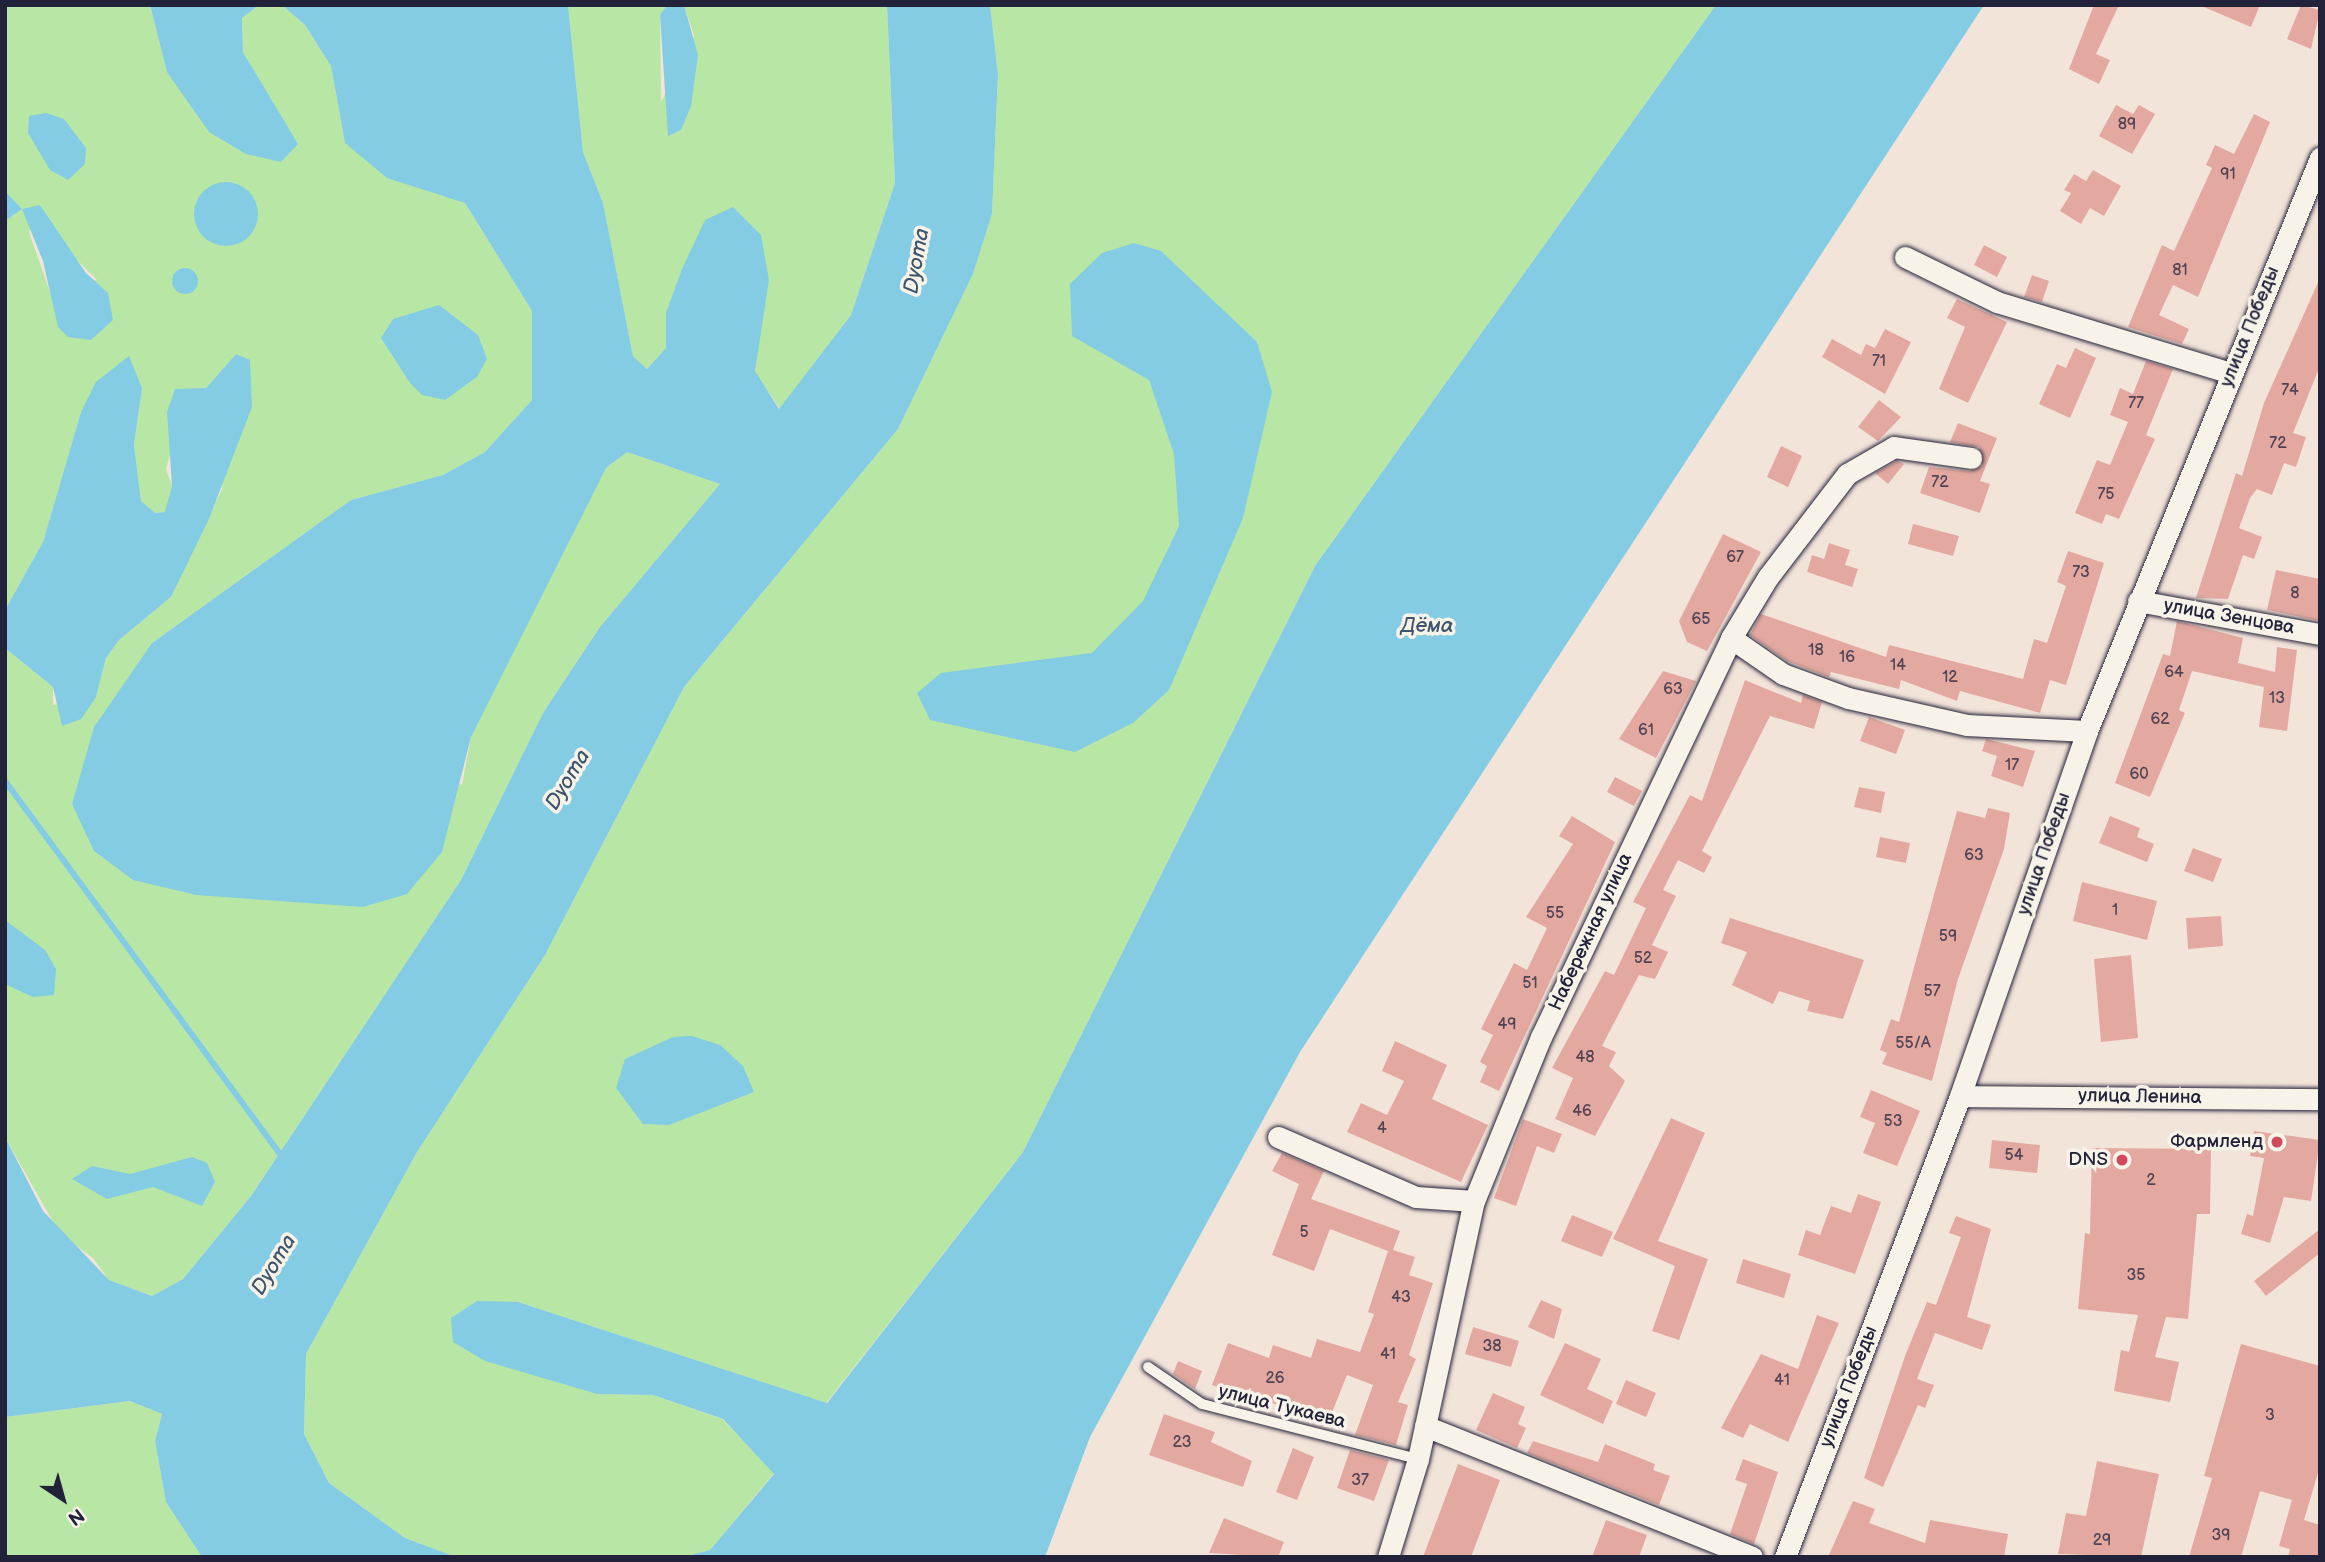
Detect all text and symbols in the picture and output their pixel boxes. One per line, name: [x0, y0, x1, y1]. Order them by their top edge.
house number: 89: [2118, 115, 2136, 135]
house number: 91: [2220, 165, 2236, 185]
water label: Dyoma: [899, 226, 935, 296]
house number: 81: [2172, 261, 2188, 281]
street label: улица Победы: [2215, 263, 2285, 391]
house number: 71: [1872, 352, 1886, 372]
house number: 74: [2281, 381, 2299, 401]
house number: 77: [2128, 394, 2144, 414]
house number: 72: [2269, 434, 2287, 454]
house number: 72: [1931, 473, 1949, 493]
house number: 75: [2097, 485, 2115, 505]
house number: 67: [1726, 548, 1744, 568]
house number: 73: [2072, 563, 2090, 583]
house number: 8: [2290, 584, 2300, 604]
street label: улица Зенцова: [2162, 594, 2296, 640]
house number: 65: [1692, 610, 1710, 630]
water label: Дёма: [1401, 613, 1453, 639]
house number: 18: [1808, 641, 1824, 661]
house number: 16: [1839, 648, 1855, 668]
house number: 14: [1890, 656, 1906, 676]
house number: 64: [2164, 663, 2184, 683]
house number: 12: [1942, 668, 1958, 688]
house number: 63: [1663, 680, 1683, 700]
house number: 13: [2269, 689, 2285, 709]
house number: 62: [2150, 710, 2170, 730]
house number: 61: [1638, 721, 1654, 741]
water label: Dyoma: [540, 745, 596, 815]
house number: 17: [2005, 756, 2019, 776]
house number: 60: [2129, 765, 2149, 785]
street label: улица Победы: [2012, 790, 2076, 918]
house number: 63: [1964, 846, 1984, 866]
street label: Набережная улица: [1545, 850, 1637, 1014]
house number: 1: [2112, 901, 2118, 921]
house number: 55: [1546, 904, 1564, 924]
house number: 59: [1939, 927, 1957, 947]
house number: 52: [1634, 949, 1652, 969]
house number: 51: [1522, 974, 1538, 994]
house number: 57: [1923, 982, 1941, 1002]
house number: 49: [1497, 1015, 1517, 1035]
house number: 55/А: [1895, 1034, 1931, 1054]
house number: 48: [1575, 1048, 1595, 1068]
street label: улица Ленина: [2078, 1085, 2202, 1109]
house number: 46: [1572, 1102, 1592, 1122]
house number: 53: [1883, 1112, 1903, 1132]
house number: 4: [1377, 1119, 1387, 1139]
place label: Фармленд: [2170, 1131, 2263, 1153]
marker: Фармленд: [2269, 1134, 2285, 1150]
house number: 54: [2005, 1146, 2023, 1166]
place label: DNS: [2068, 1149, 2108, 1171]
marker: DNS: [2114, 1152, 2130, 1168]
house number: 2: [2146, 1171, 2156, 1191]
house number: 5: [1299, 1223, 1309, 1243]
water label: Dyoma: [246, 1230, 302, 1300]
house number: 35: [2126, 1266, 2146, 1286]
house number: 43: [1391, 1288, 1411, 1308]
street label: улица Победы: [1815, 1323, 1883, 1451]
house number: 38: [1482, 1337, 1502, 1357]
house number: 41: [1380, 1345, 1396, 1365]
house number: 26: [1265, 1369, 1285, 1389]
house number: 41: [1774, 1371, 1790, 1391]
street label: улица Тукаева: [1216, 1380, 1348, 1434]
house number: 3: [2265, 1406, 2275, 1426]
house number: 23: [1173, 1433, 1191, 1453]
north arrow: [28, 1464, 98, 1534]
house number: 37: [1351, 1471, 1369, 1491]
text: N: [63, 1503, 88, 1530]
house number: 39: [2211, 1526, 2231, 1546]
house number: 29: [2093, 1531, 2111, 1551]

